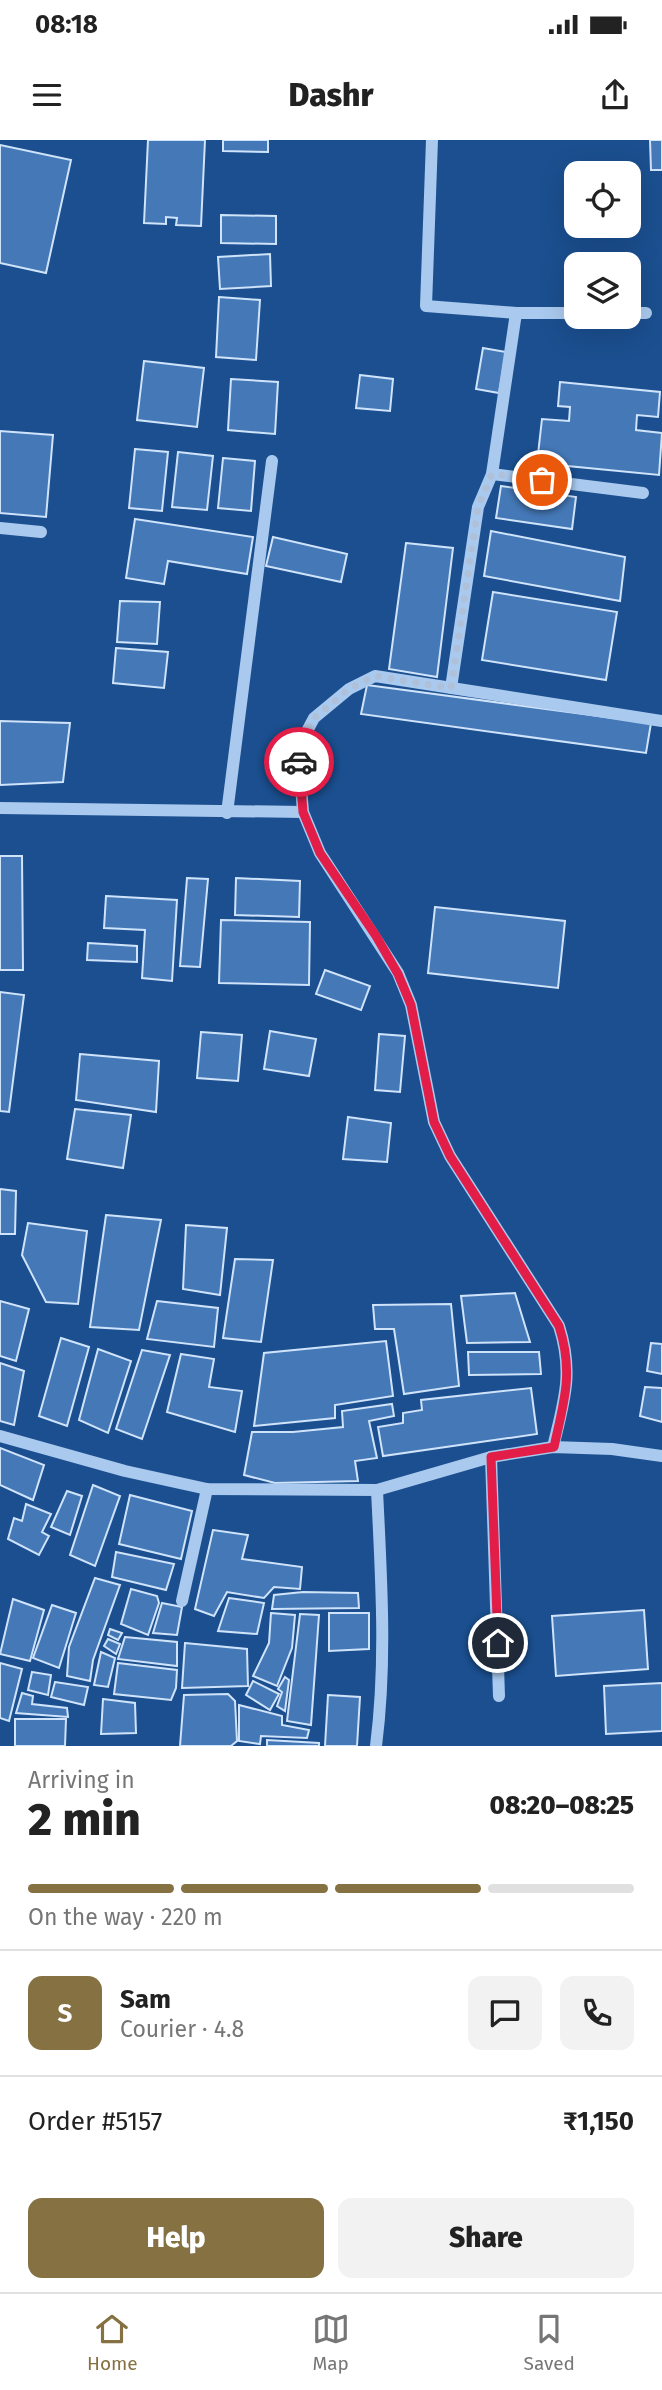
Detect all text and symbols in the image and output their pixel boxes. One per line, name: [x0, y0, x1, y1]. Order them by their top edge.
text: 08:18: [35, 9, 98, 40]
icon: menu: [28, 76, 66, 114]
text: Dashr: [289, 76, 373, 114]
icon: share: [596, 76, 634, 114]
map controls: [564, 161, 641, 329]
button: locate: [564, 161, 641, 238]
button: layers: [564, 252, 641, 329]
pin: [512, 450, 572, 510]
icon: bag: [523, 461, 561, 499]
courier: [264, 727, 334, 797]
icon: car: [280, 743, 318, 781]
pin: [468, 1613, 528, 1673]
icon: home: [479, 1624, 517, 1662]
text: Arriving in: [28, 1766, 135, 1794]
text: 08:20–08:25: [490, 1790, 634, 1821]
text: 2 min: [28, 1792, 141, 1847]
text: On the way · 220 m: [28, 1903, 223, 1931]
button: chat: [468, 1976, 542, 2050]
button: phone: [560, 1976, 634, 2050]
text: Sam: [120, 1984, 171, 2015]
text: S: [58, 1998, 72, 2029]
text: Courier · 4.8: [120, 2015, 244, 2043]
text: Order #5157: [28, 2106, 162, 2137]
text: ₹1,150: [563, 2106, 634, 2137]
button: Help: [28, 2198, 324, 2278]
button: Share: [338, 2198, 634, 2278]
tab: Home: [87, 2310, 138, 2375]
tab: Map: [312, 2310, 350, 2375]
tab: Saved: [524, 2310, 575, 2375]

